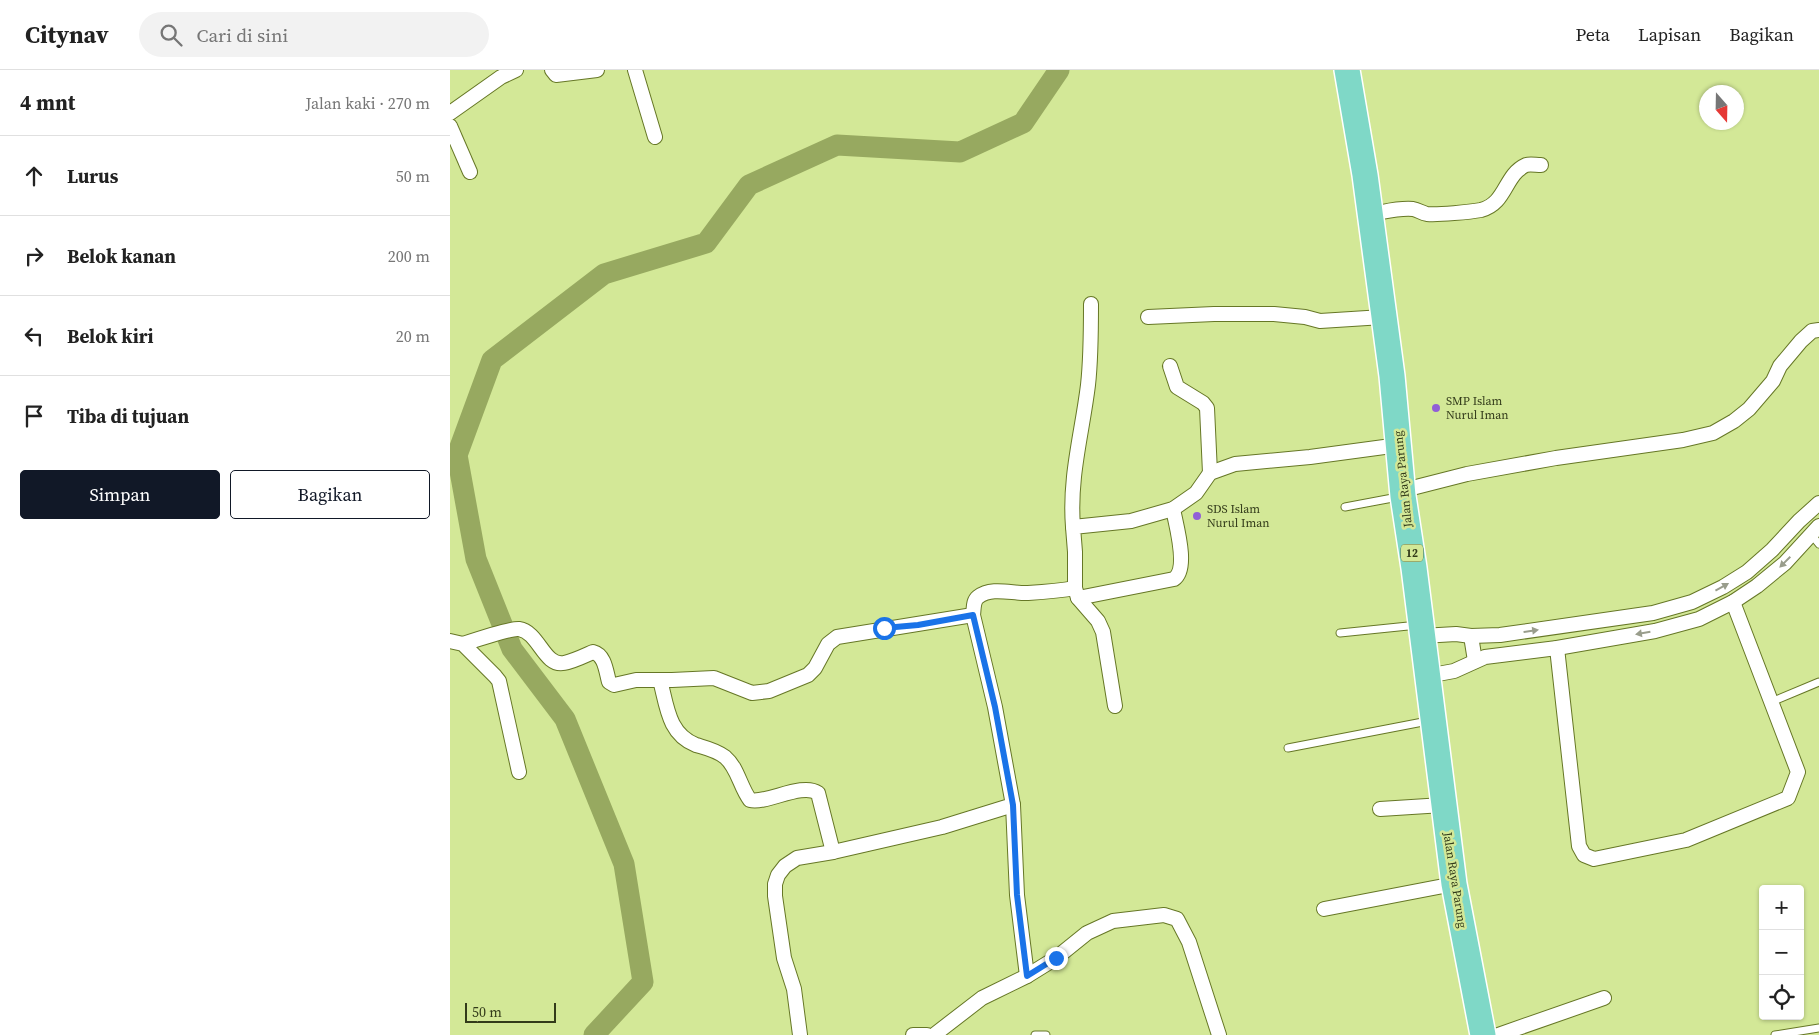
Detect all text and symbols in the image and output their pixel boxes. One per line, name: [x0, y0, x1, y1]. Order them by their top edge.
search box: [139, 12, 489, 57]
text: Citynav: [25, 18, 109, 51]
icon: search: [157, 21, 185, 49]
text: Cari di sini: [197, 22, 288, 48]
text: Peta: [1576, 22, 1610, 47]
text: Lapisan: [1638, 22, 1701, 47]
text: Bagikan: [1729, 22, 1794, 47]
north arrow: [1699, 85, 1744, 130]
text: 4 mnt: [20, 88, 75, 117]
text: Jalan kaki · 270 m: [305, 92, 430, 114]
icon: ahead: [20, 162, 48, 190]
text: Lurus: [67, 163, 118, 189]
text: 50 m: [396, 165, 430, 187]
icon: right: [20, 242, 48, 270]
text: Belok kanan: [67, 243, 176, 269]
text: 200 m: [388, 245, 430, 267]
icon: left: [20, 322, 48, 350]
text: Belok kiri: [67, 323, 154, 349]
text: 20 m: [396, 325, 430, 347]
place label: SMP Islam Nurul Iman: [1446, 393, 1509, 423]
icon: arrive: [20, 402, 48, 430]
marker: SMP Islam Nurul Iman: [1430, 402, 1442, 414]
text: Tiba di tujuan: [67, 403, 189, 429]
street label: Jalan Raya Parung: [1390, 430, 1416, 529]
button: Simpan: [20, 470, 220, 519]
button: Bagikan: [230, 470, 430, 519]
place label: SDS Islam Nurul Iman: [1207, 501, 1270, 531]
marker: SDS Islam Nurul Iman: [1191, 510, 1203, 522]
road number: 12: [1401, 544, 1423, 562]
one-way arrow: [1780, 555, 1792, 567]
one-way arrow: [1714, 583, 1729, 591]
route start: [873, 617, 896, 640]
one-way arrow: [1523, 626, 1539, 634]
one-way arrow: [1634, 629, 1650, 637]
street label: Jalan Raya Parung: [1439, 830, 1471, 929]
map controls: [1759, 885, 1804, 1020]
button: +: [1759, 885, 1804, 930]
button: −: [1759, 930, 1804, 975]
route end: [1045, 947, 1068, 970]
button: locate: [1759, 975, 1804, 1020]
scale bar: [465, 1000, 556, 1023]
text: 50 m: [472, 1002, 502, 1022]

